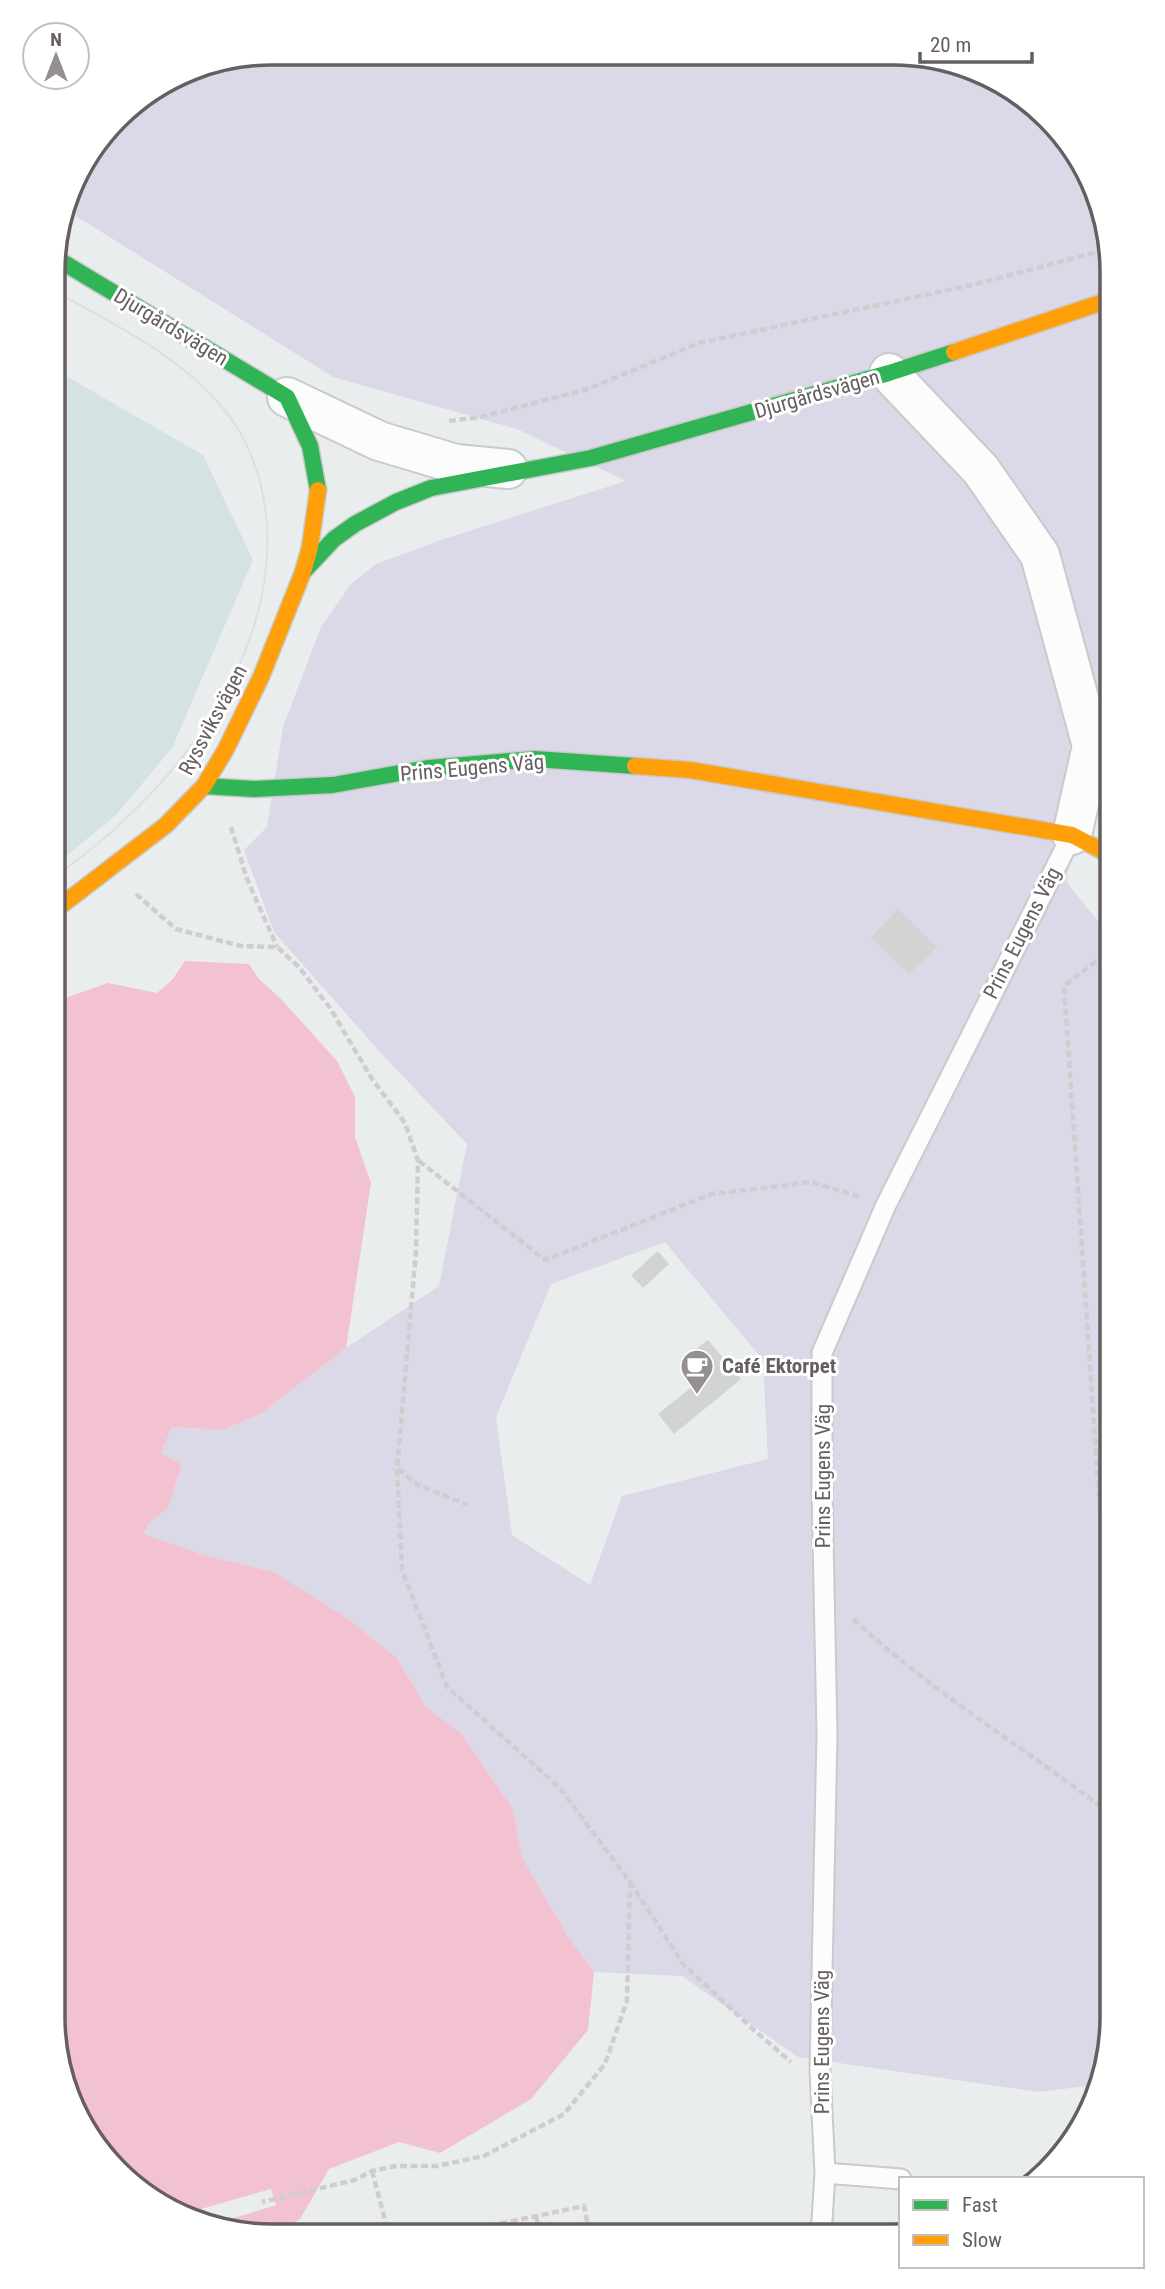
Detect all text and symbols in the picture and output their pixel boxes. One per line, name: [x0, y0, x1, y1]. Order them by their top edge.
north arrow: [21, 21, 91, 91]
scale bar: [920, 21, 1032, 65]
text: N: [50, 28, 62, 51]
text: 20 m: [930, 33, 971, 57]
street label: Djurgårdsvägen: [110, 284, 232, 370]
street label: Djurgårdsvägen: [752, 365, 882, 423]
street label: Ryssviksvägen: [174, 661, 252, 779]
street label: Prins Eugens Väg: [399, 750, 545, 786]
street label: Prins Eugens Väg: [979, 863, 1065, 1003]
cafe icon: Café Ektorpet: [678, 1347, 716, 1396]
place label: Café Ektorpet: [722, 1354, 836, 1378]
street label: Prins Eugens Väg: [811, 1404, 835, 1548]
street label: Prins Eugens Väg: [810, 1970, 834, 2114]
legend: [899, 2177, 1144, 2268]
text: Fast: [962, 2193, 998, 2217]
text: Slow: [962, 2228, 1002, 2252]

